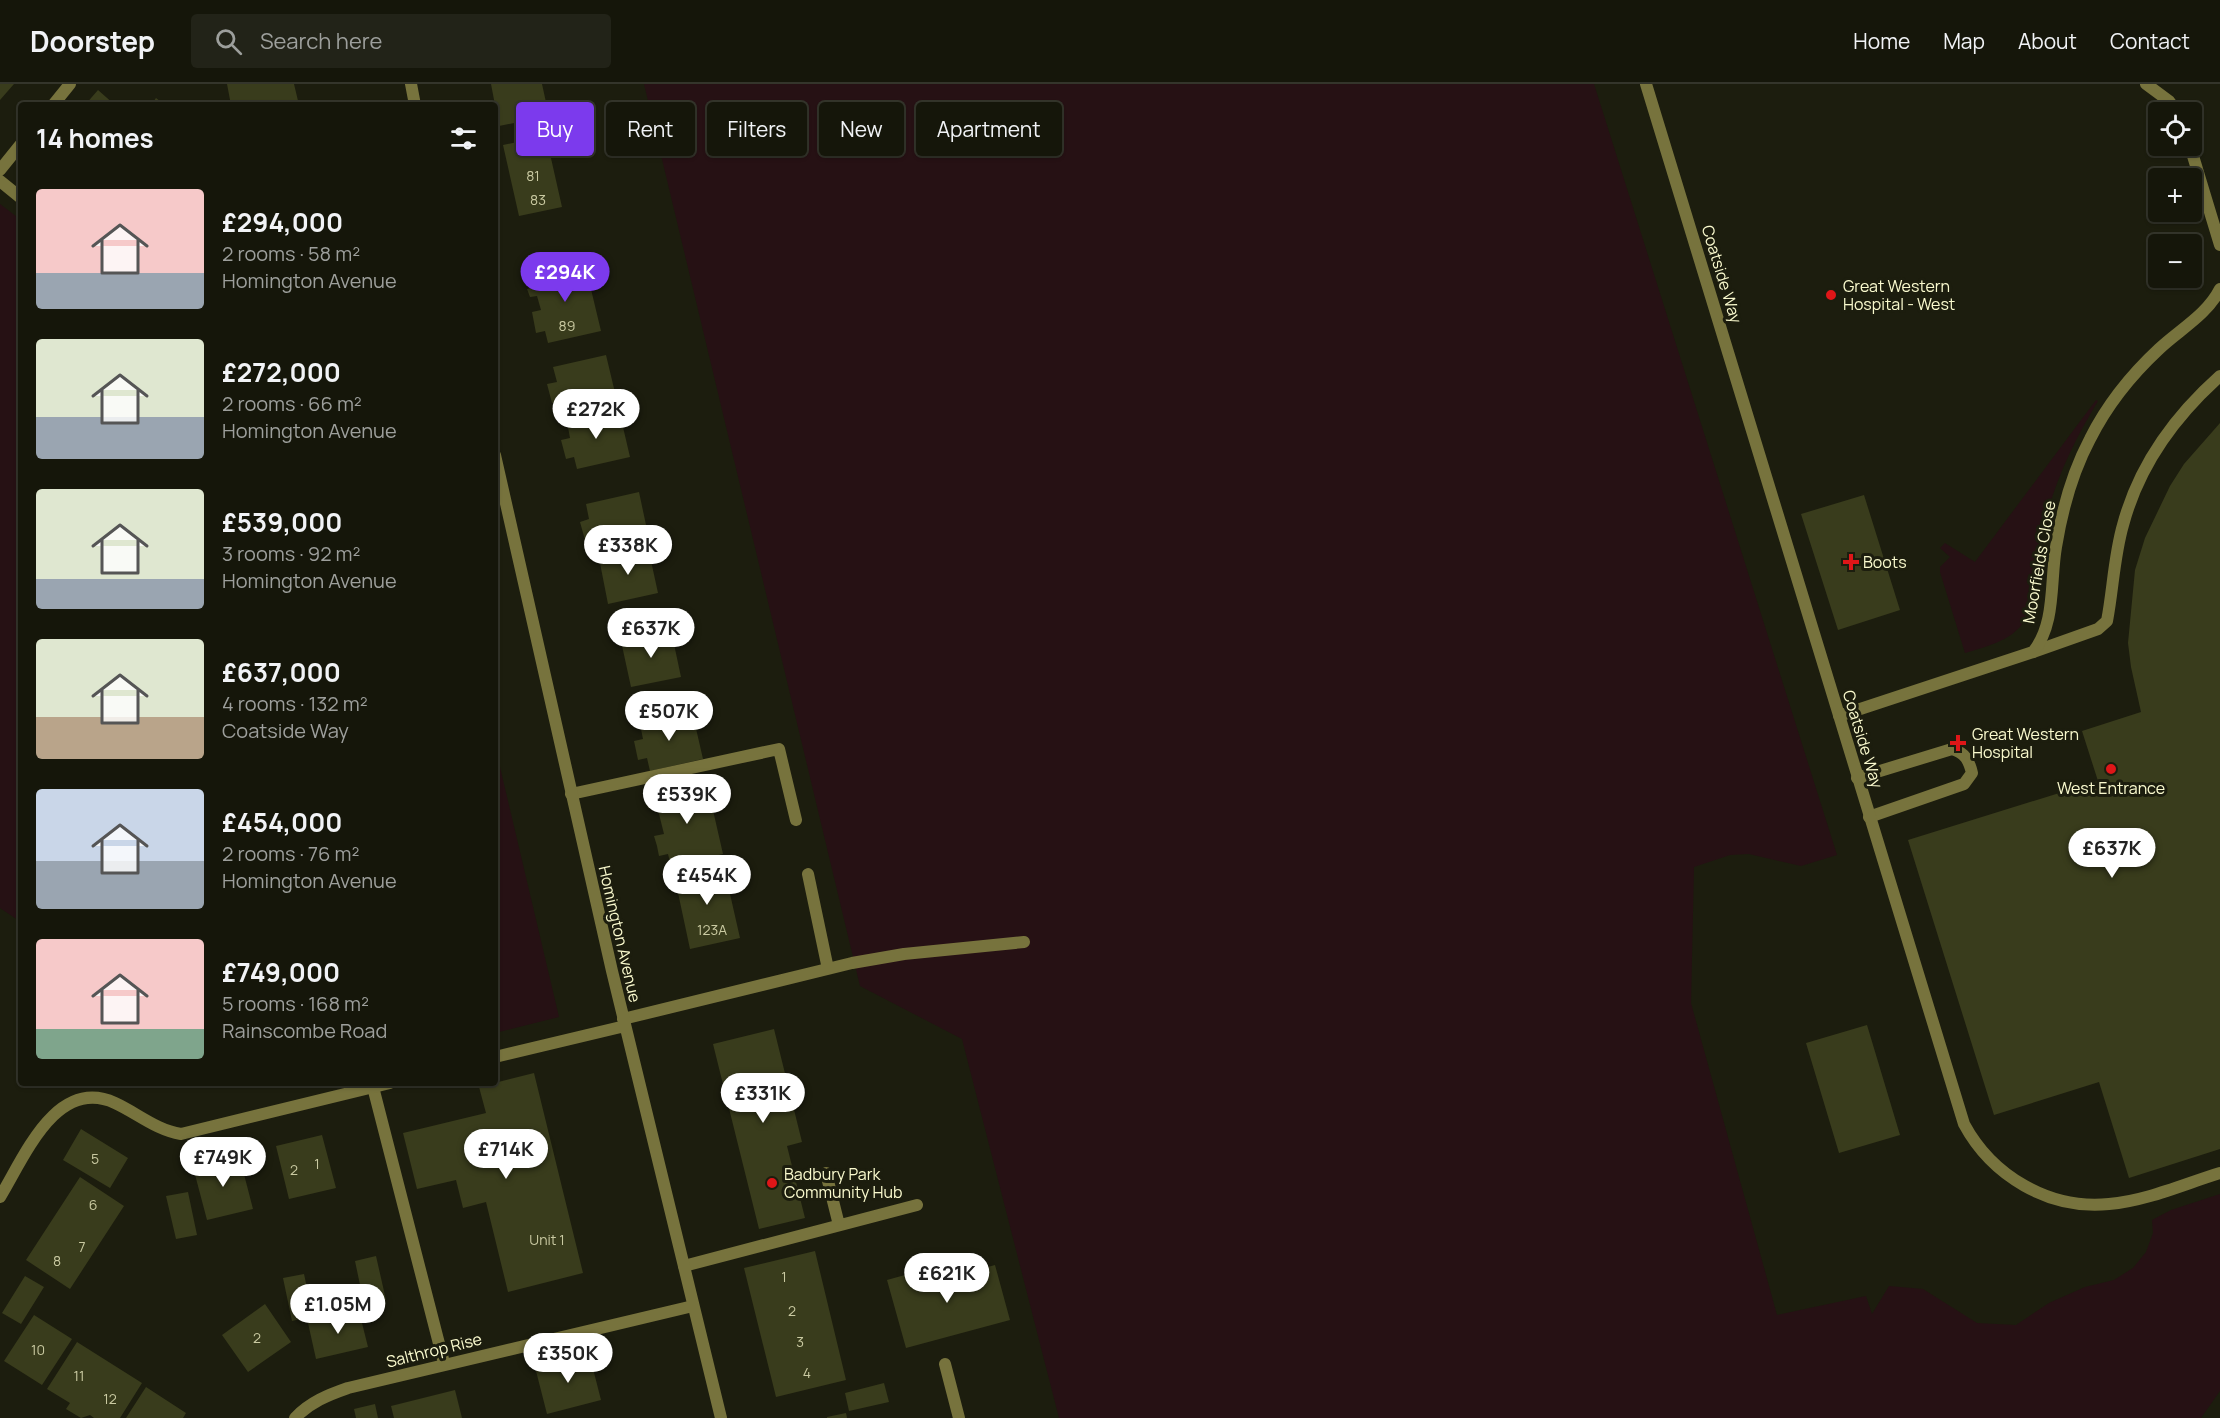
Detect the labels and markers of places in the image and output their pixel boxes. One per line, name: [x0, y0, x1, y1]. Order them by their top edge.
pin: £294K: [523, 252, 607, 303]
place label: Great Western Hospital - West: [1843, 275, 1955, 315]
marker: Great Western Hospital - West: [1824, 288, 1838, 302]
pin: £272K: [554, 389, 638, 440]
pin: £338K: [586, 525, 670, 576]
place label: Boots: [1863, 551, 1907, 573]
marker: Boots: [1844, 555, 1858, 569]
pin: £637K: [609, 608, 693, 659]
pin: £507K: [627, 691, 711, 742]
place label: Great Western Hospital: [1972, 723, 2079, 763]
marker: Great Western Hospital: [1949, 734, 1967, 752]
marker: West Entrance: [2104, 762, 2118, 776]
pin: £539K: [645, 774, 729, 825]
place label: West Entrance: [2057, 777, 2165, 799]
pin: £637K: [2070, 828, 2154, 879]
pin: £454K: [665, 855, 749, 906]
pin: £331K: [721, 1073, 805, 1124]
pin: £714K: [464, 1129, 548, 1180]
pin: £749K: [181, 1137, 265, 1188]
place label: Badbury Park Community Hub: [784, 1163, 903, 1203]
marker: Badbury Park Community Hub: [765, 1176, 779, 1190]
pin: £621K: [905, 1253, 989, 1304]
pin: £1.05M: [289, 1284, 387, 1335]
pin: £350K: [526, 1333, 610, 1384]

